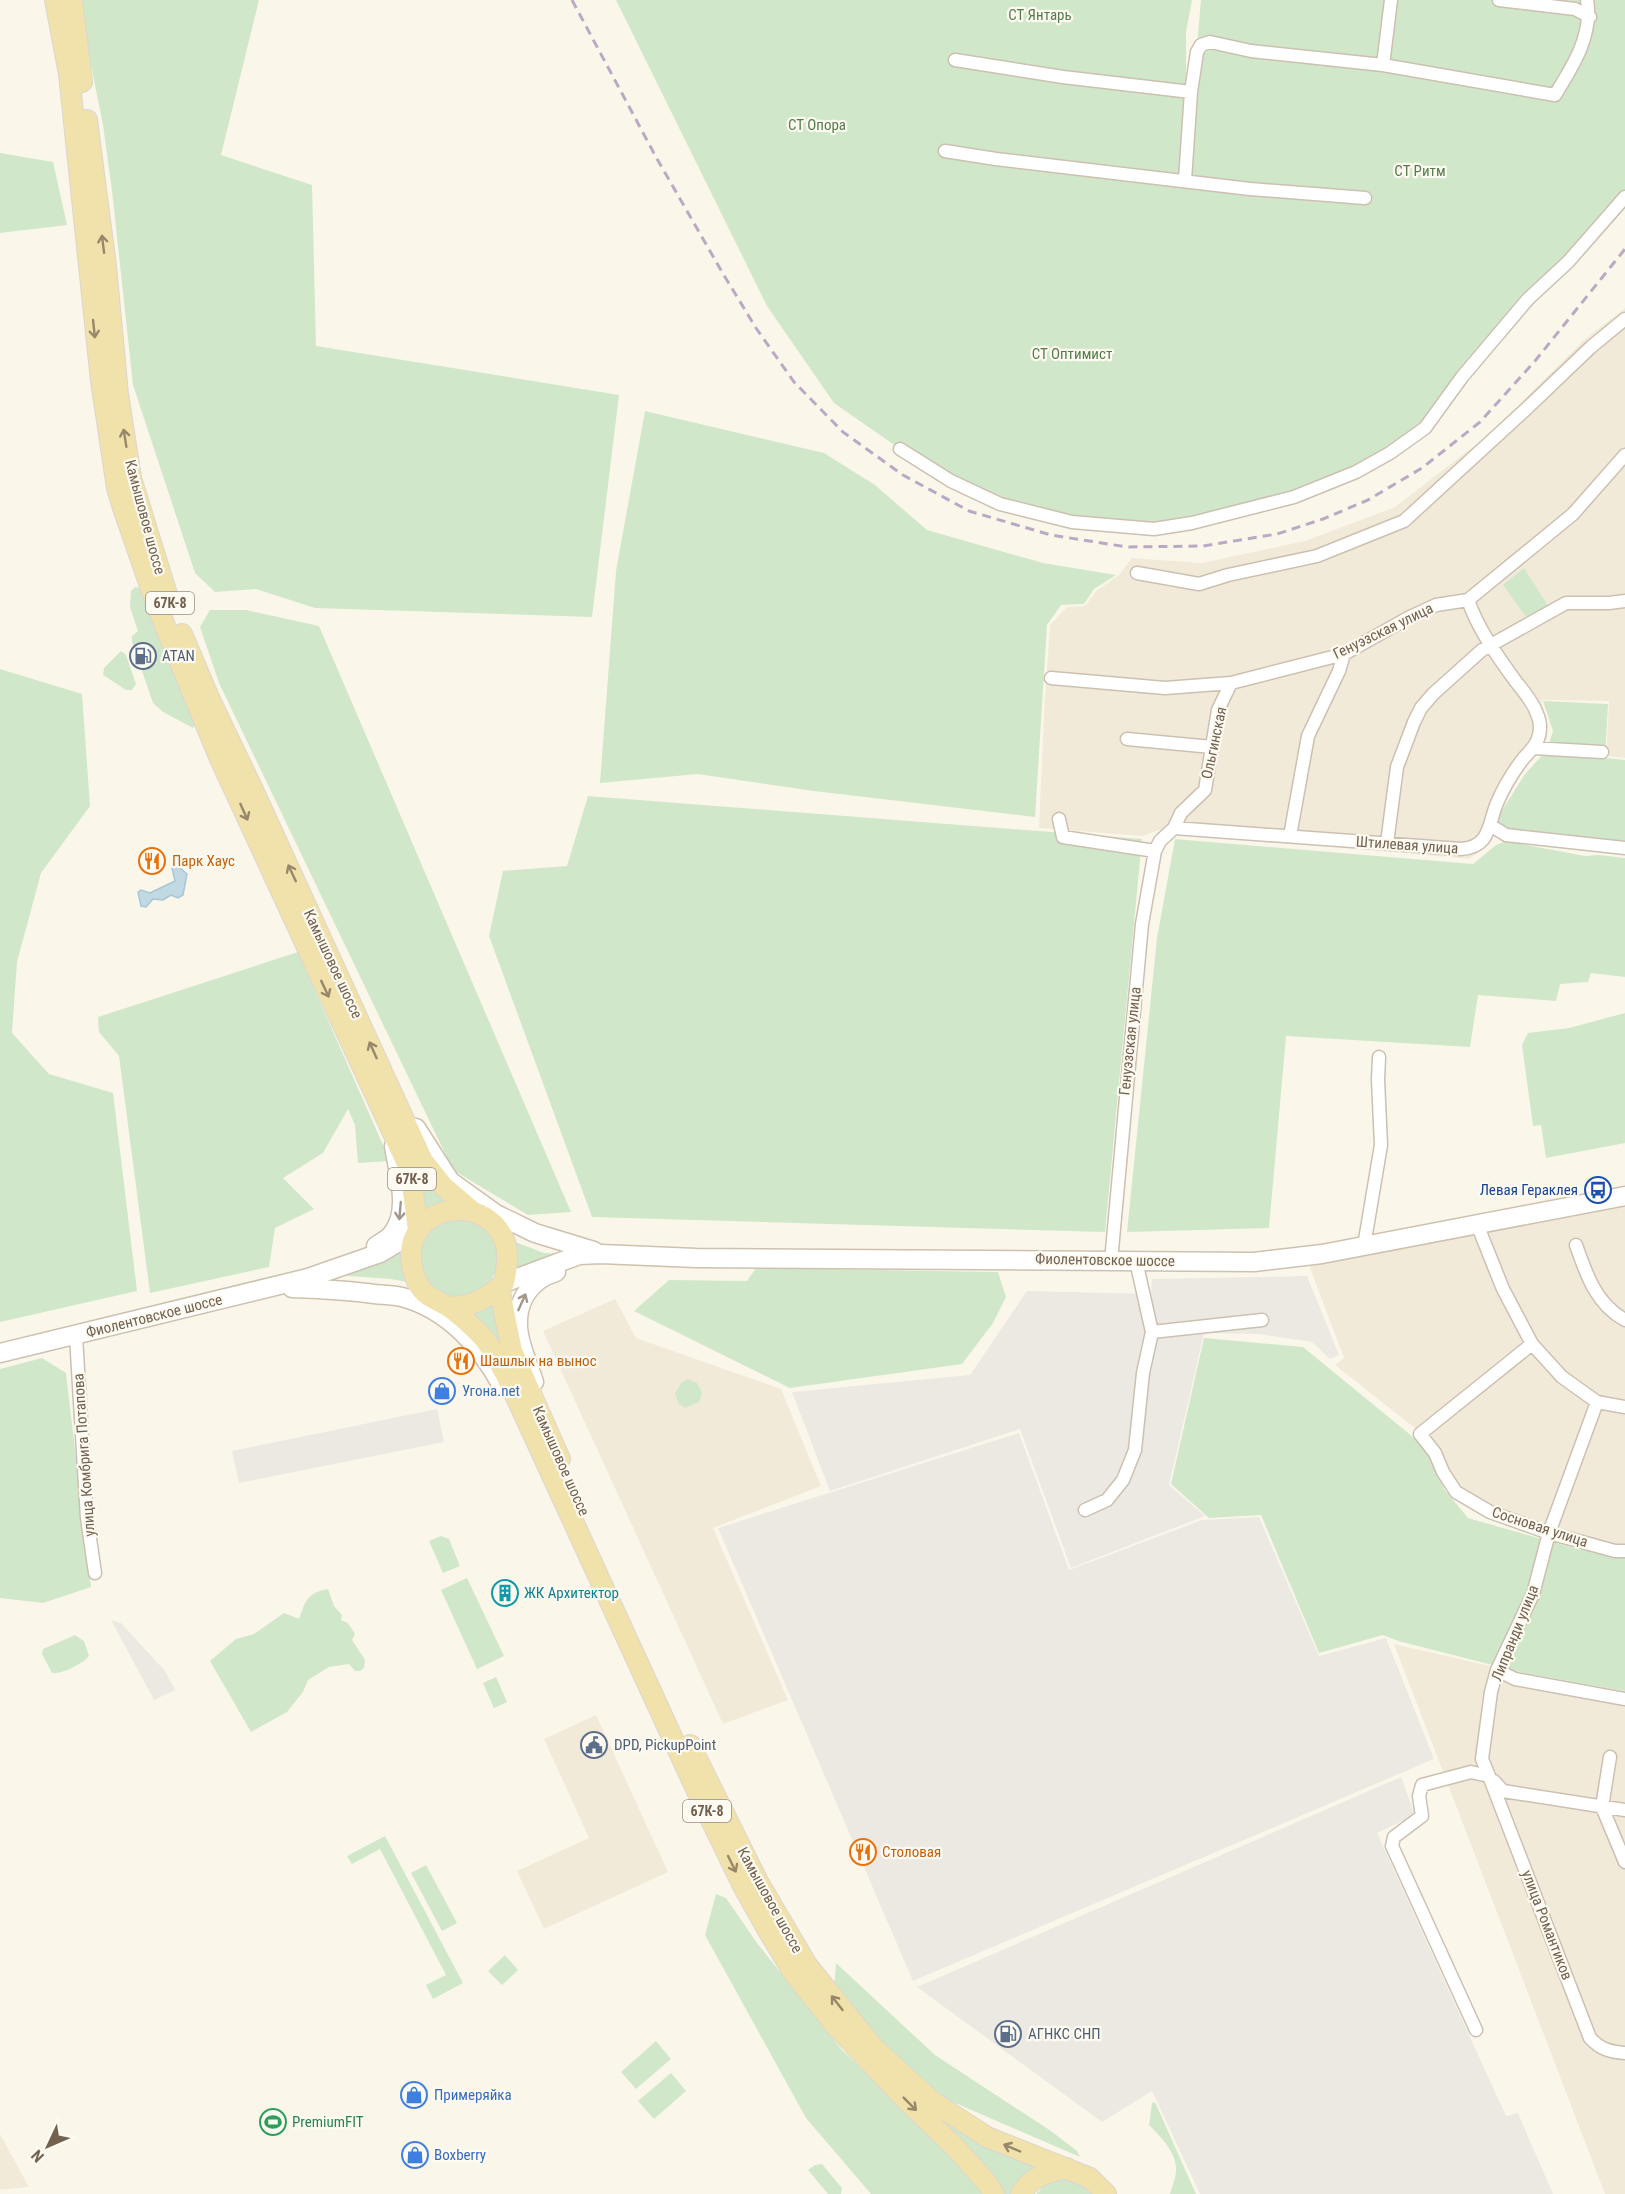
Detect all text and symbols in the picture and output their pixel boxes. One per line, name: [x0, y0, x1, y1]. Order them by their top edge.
park label: СТ Янтарь: [1008, 6, 1072, 24]
park label: СТ Опора: [788, 116, 846, 134]
park label: СТ Ритм: [1394, 162, 1446, 180]
one-way arrow: [97, 235, 108, 254]
one-way arrow: [89, 318, 100, 338]
park label: СТ Оптимист: [1032, 345, 1112, 363]
one-way arrow: [119, 428, 130, 448]
street label: Камышовое шоссе: [121, 458, 169, 576]
road number: 67К-8: [146, 592, 194, 614]
street label: Генуэзская улица: [1330, 599, 1436, 663]
fuel station icon: ATAN: [128, 641, 158, 671]
place label: ATAN: [162, 647, 195, 665]
street label: Ольгинская: [1198, 705, 1230, 781]
one-way arrow: [238, 803, 250, 821]
street label: Штилевая улица: [1355, 832, 1459, 858]
restaurant icon: Парк Хаус: [137, 846, 167, 876]
place label: Парк Хаус: [172, 852, 235, 870]
one-way arrow: [285, 865, 297, 883]
street label: Камышовое шоссе: [300, 907, 366, 1021]
one-way arrow: [320, 980, 331, 998]
street label: Генуэзская улица: [1115, 986, 1145, 1096]
one-way arrow: [366, 1042, 378, 1060]
road number: 67К-8: [388, 1168, 436, 1190]
bus stop icon: Левая Гераклея: [1583, 1175, 1613, 1205]
place label: Левая Гераклея: [1480, 1181, 1578, 1199]
one-way arrow: [394, 1201, 405, 1220]
street label: Фиолентовское шоссе: [1035, 1250, 1175, 1270]
street label: Фиолентовское шоссе: [84, 1290, 224, 1342]
one-way arrow: [517, 1294, 528, 1312]
restaurant icon: Шашлык на вынос: [446, 1346, 476, 1376]
place label: Шашлык на вынос: [480, 1352, 597, 1370]
street label: улица Комбрига Потапова: [69, 1373, 99, 1537]
shop icon: Угона.net: [427, 1376, 457, 1406]
place label: Угона.net: [462, 1382, 520, 1400]
street label: Камышовое шоссе: [529, 1403, 593, 1519]
street label: Сосновая улица: [1490, 1503, 1590, 1551]
building icon: ЖК Архитектор: [490, 1578, 520, 1608]
street label: Липранди улица: [1488, 1582, 1542, 1684]
place label: ЖК Архитектор: [524, 1584, 619, 1602]
public building icon: DPD, PickupPoint: [579, 1730, 609, 1760]
place label: DPD, PickupPoint: [614, 1736, 716, 1754]
road number: 67К-8: [683, 1800, 731, 1822]
restaurant icon: Столовая: [848, 1837, 878, 1867]
place label: Столовая: [882, 1843, 941, 1861]
street label: Камышовое шоссе: [733, 1844, 807, 1956]
one-way arrow: [727, 1855, 739, 1873]
street label: улица Романтиков: [1518, 1868, 1576, 1982]
one-way arrow: [830, 1995, 843, 2011]
fuel station icon: АГНКС СНП: [993, 2019, 1023, 2049]
place label: АГНКС СНП: [1028, 2025, 1101, 2043]
shop icon: Примеряйка: [399, 2080, 429, 2110]
place label: Примеряйка: [434, 2086, 512, 2104]
one-way arrow: [902, 2096, 917, 2111]
sports icon: PremiumFIT: [258, 2107, 288, 2137]
place label: PremiumFIT: [292, 2113, 364, 2131]
north arrow: [18, 2116, 78, 2176]
shop icon: Boxberry: [400, 2140, 430, 2170]
one-way arrow: [1003, 2142, 1021, 2153]
text: N: [27, 2146, 48, 2166]
place label: Boxberry: [434, 2146, 486, 2164]

